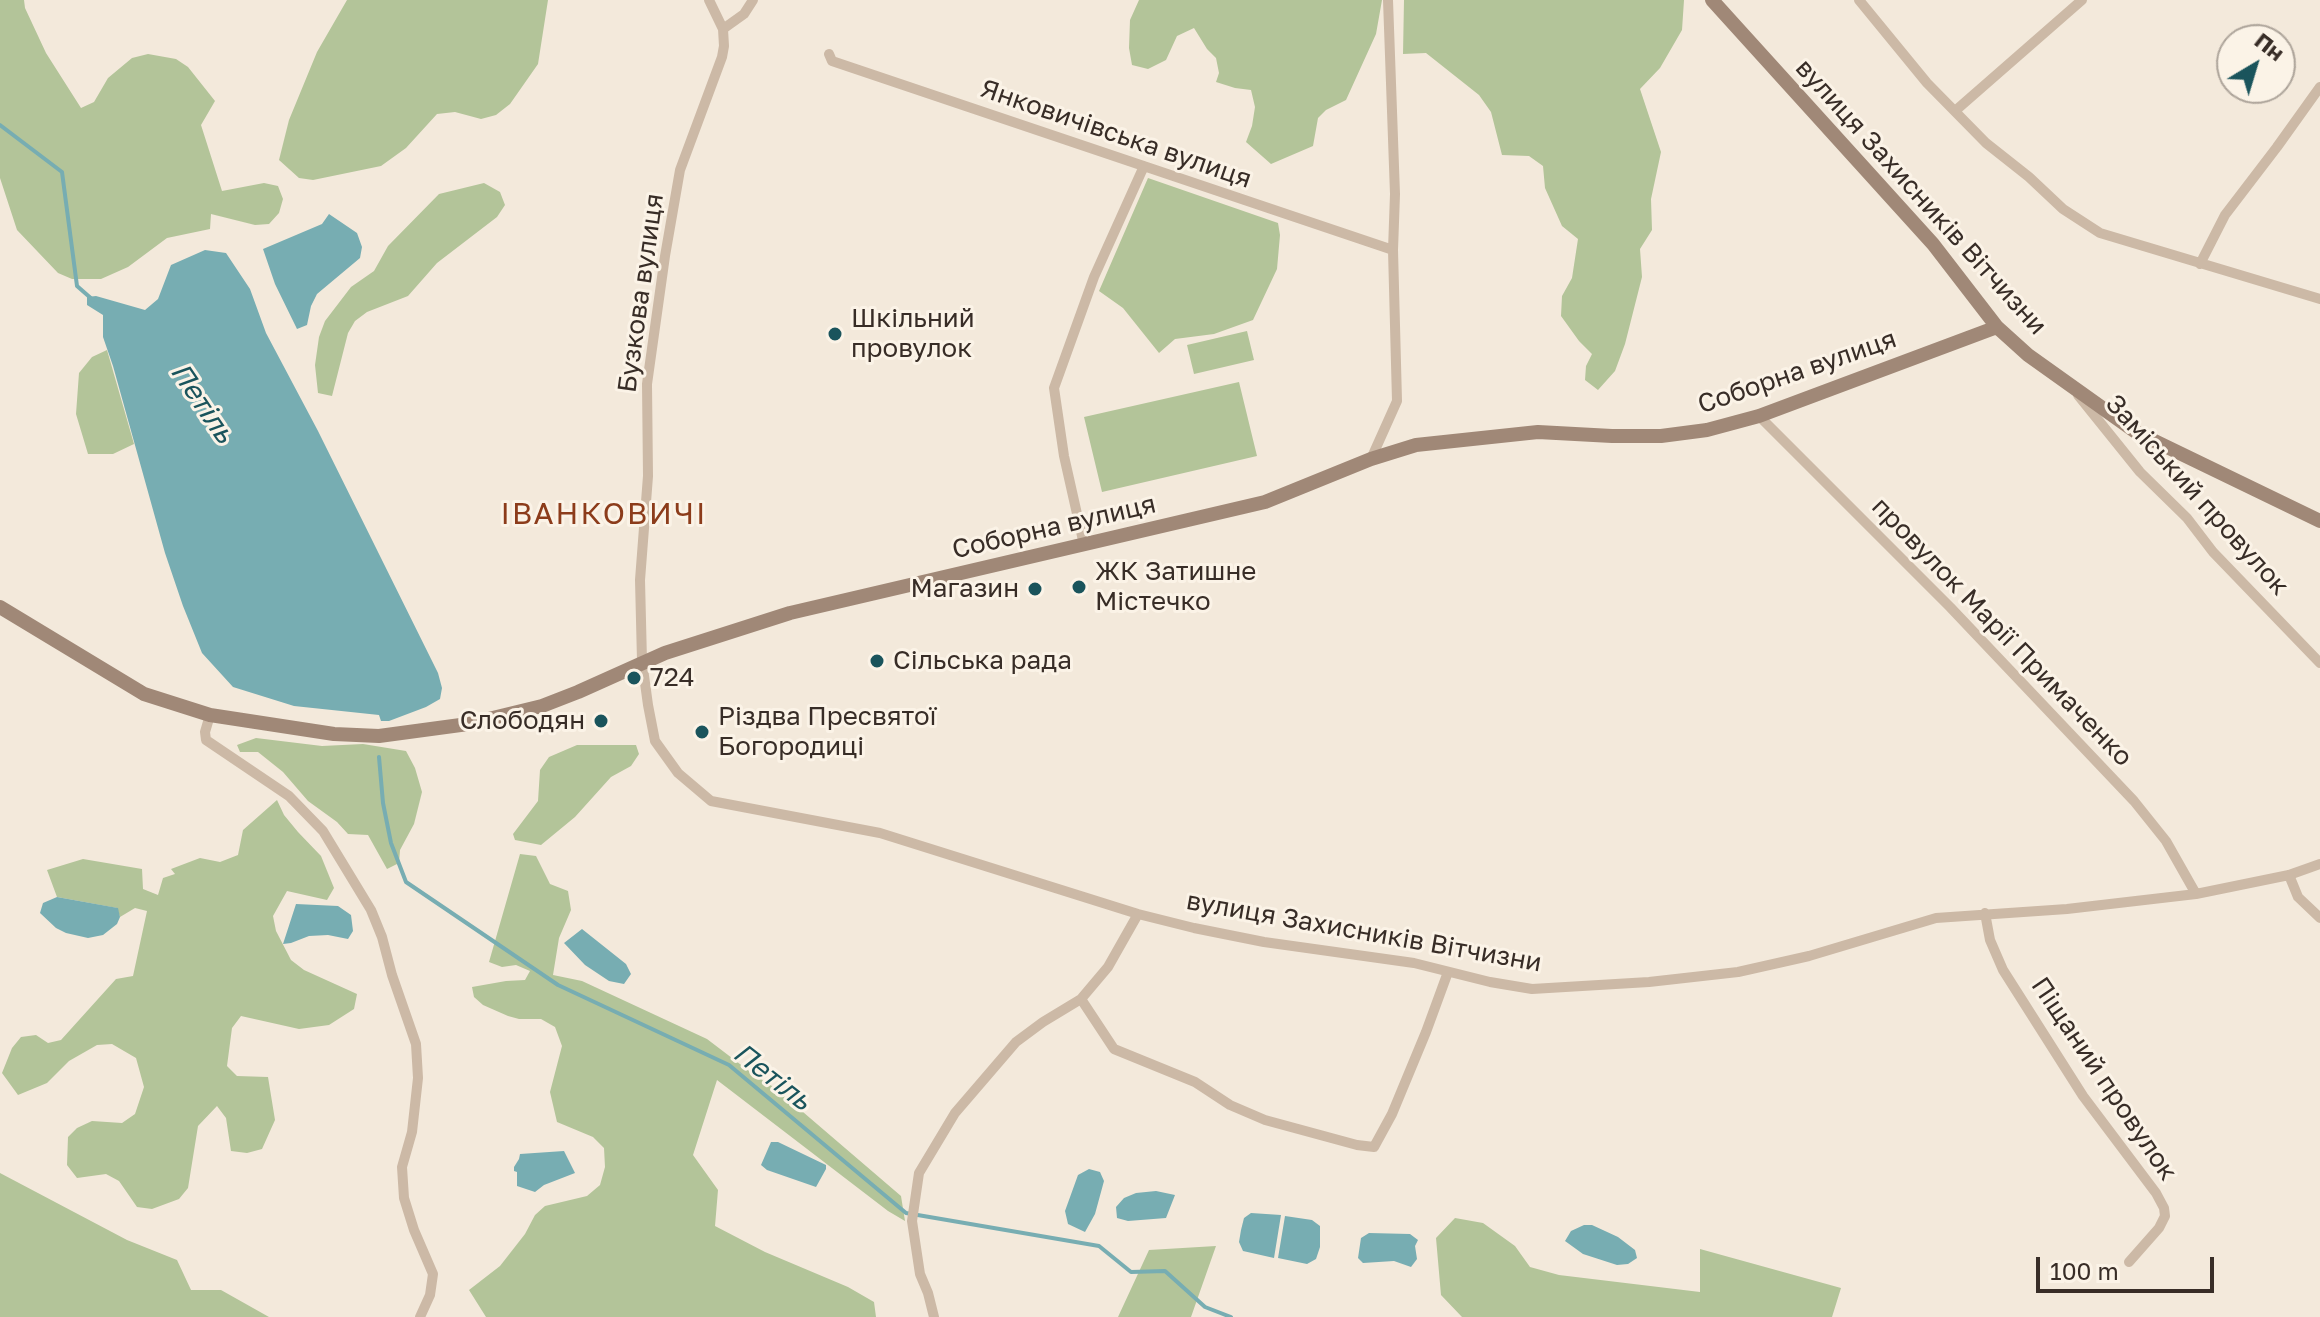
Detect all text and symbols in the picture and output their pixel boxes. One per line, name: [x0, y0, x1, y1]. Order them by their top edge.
north arrow: [2216, 24, 2296, 104]
text: Пн: [2250, 26, 2290, 66]
street label: вулиця Захисників Вітчизни: [1789, 53, 2053, 341]
street label: Янковичівська вулиця: [976, 73, 1256, 195]
street label: Бузкова вулиця: [612, 192, 670, 394]
place label: Шкільний провулок: [851, 303, 975, 364]
street label: Соборна вулиця: [1694, 323, 1900, 421]
marker: Шкільний провулок: [826, 325, 844, 343]
water label: Петіль: [163, 357, 241, 449]
street label: Заміський провулок: [2099, 388, 2295, 602]
street label: Соборна вулиця: [949, 488, 1159, 566]
street label: провулок Марії Примаченко: [1865, 491, 2139, 773]
district label: ІВАНКОВИЧІ: [501, 496, 707, 532]
place label: ЖК Затишне Містечко: [1095, 556, 1256, 618]
place label: Магазин: [910, 573, 1019, 605]
marker: ЖК Затишне Містечко: [1070, 578, 1088, 596]
marker: Магазин: [1026, 580, 1044, 598]
place label: Cільська рада: [893, 645, 1072, 677]
marker: Cільська рада: [868, 652, 886, 670]
place label: 724: [650, 662, 695, 694]
marker: 724: [625, 669, 643, 687]
place label: Різдва Пресвятої Богородиці: [718, 701, 937, 762]
place label: Слободян: [460, 705, 585, 737]
marker: Слободян: [592, 712, 610, 730]
marker: Різдва Пресвятої Богородиці: [693, 723, 711, 741]
street label: вулиця Захисників Вітчизни: [1184, 885, 1544, 979]
street label: Піщаний провулок: [2024, 971, 2184, 1187]
water label: Петіль: [726, 1036, 818, 1118]
scale bar: [2040, 1241, 2218, 1291]
text: 100 m: [2050, 1256, 2119, 1285]

